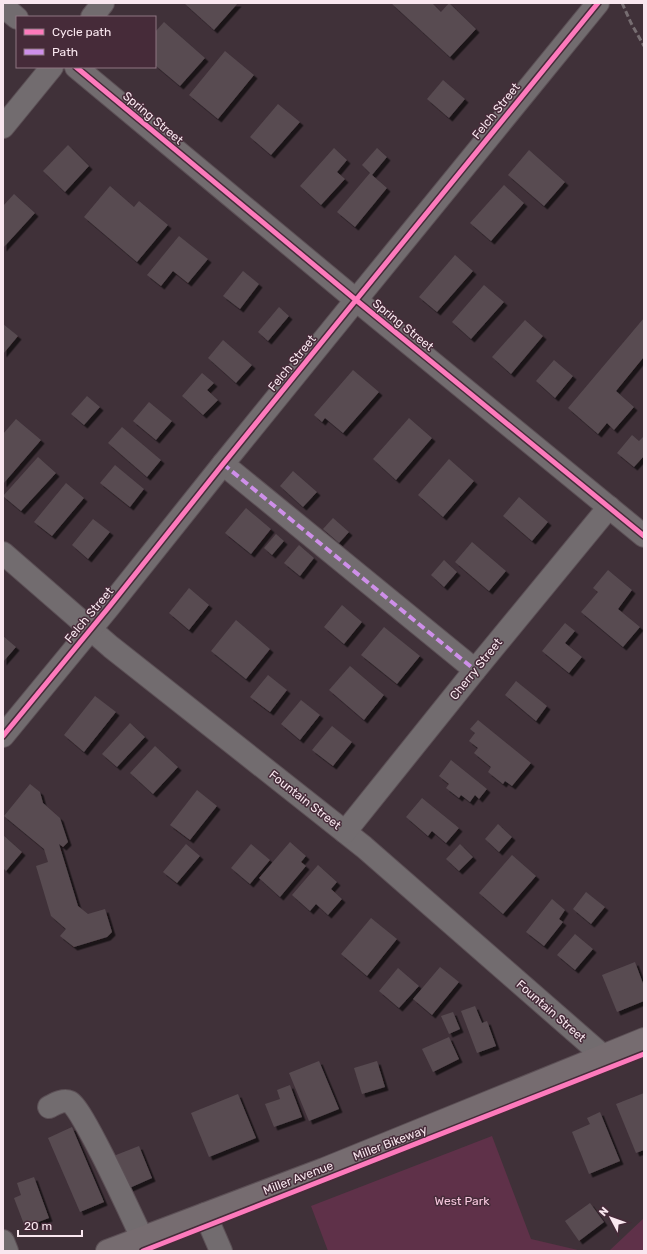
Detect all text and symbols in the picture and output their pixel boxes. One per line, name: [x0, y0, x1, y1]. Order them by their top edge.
legend: [16, 16, 156, 68]
text: Cycle path: [52, 25, 111, 39]
text: Path: [52, 45, 78, 59]
street label: Felch Street: [469, 80, 523, 142]
street label: Spring Street: [120, 89, 186, 147]
street label: Spring Street: [370, 296, 436, 354]
street label: Felch Street: [265, 332, 319, 394]
street label: Felch Street: [62, 584, 116, 646]
street label: Cherry Street: [447, 635, 505, 703]
street label: Fountain Street: [266, 768, 344, 833]
street label: Fountain Street: [513, 977, 589, 1045]
street label: Miller Bikeway: [351, 1122, 429, 1164]
street label: Miller Avenue: [261, 1158, 335, 1198]
park label: West Park: [435, 1194, 490, 1208]
north arrow: [591, 1198, 631, 1238]
text: N: [596, 1204, 611, 1219]
scale bar: [18, 1212, 82, 1238]
text: 20 m: [24, 1219, 52, 1233]

